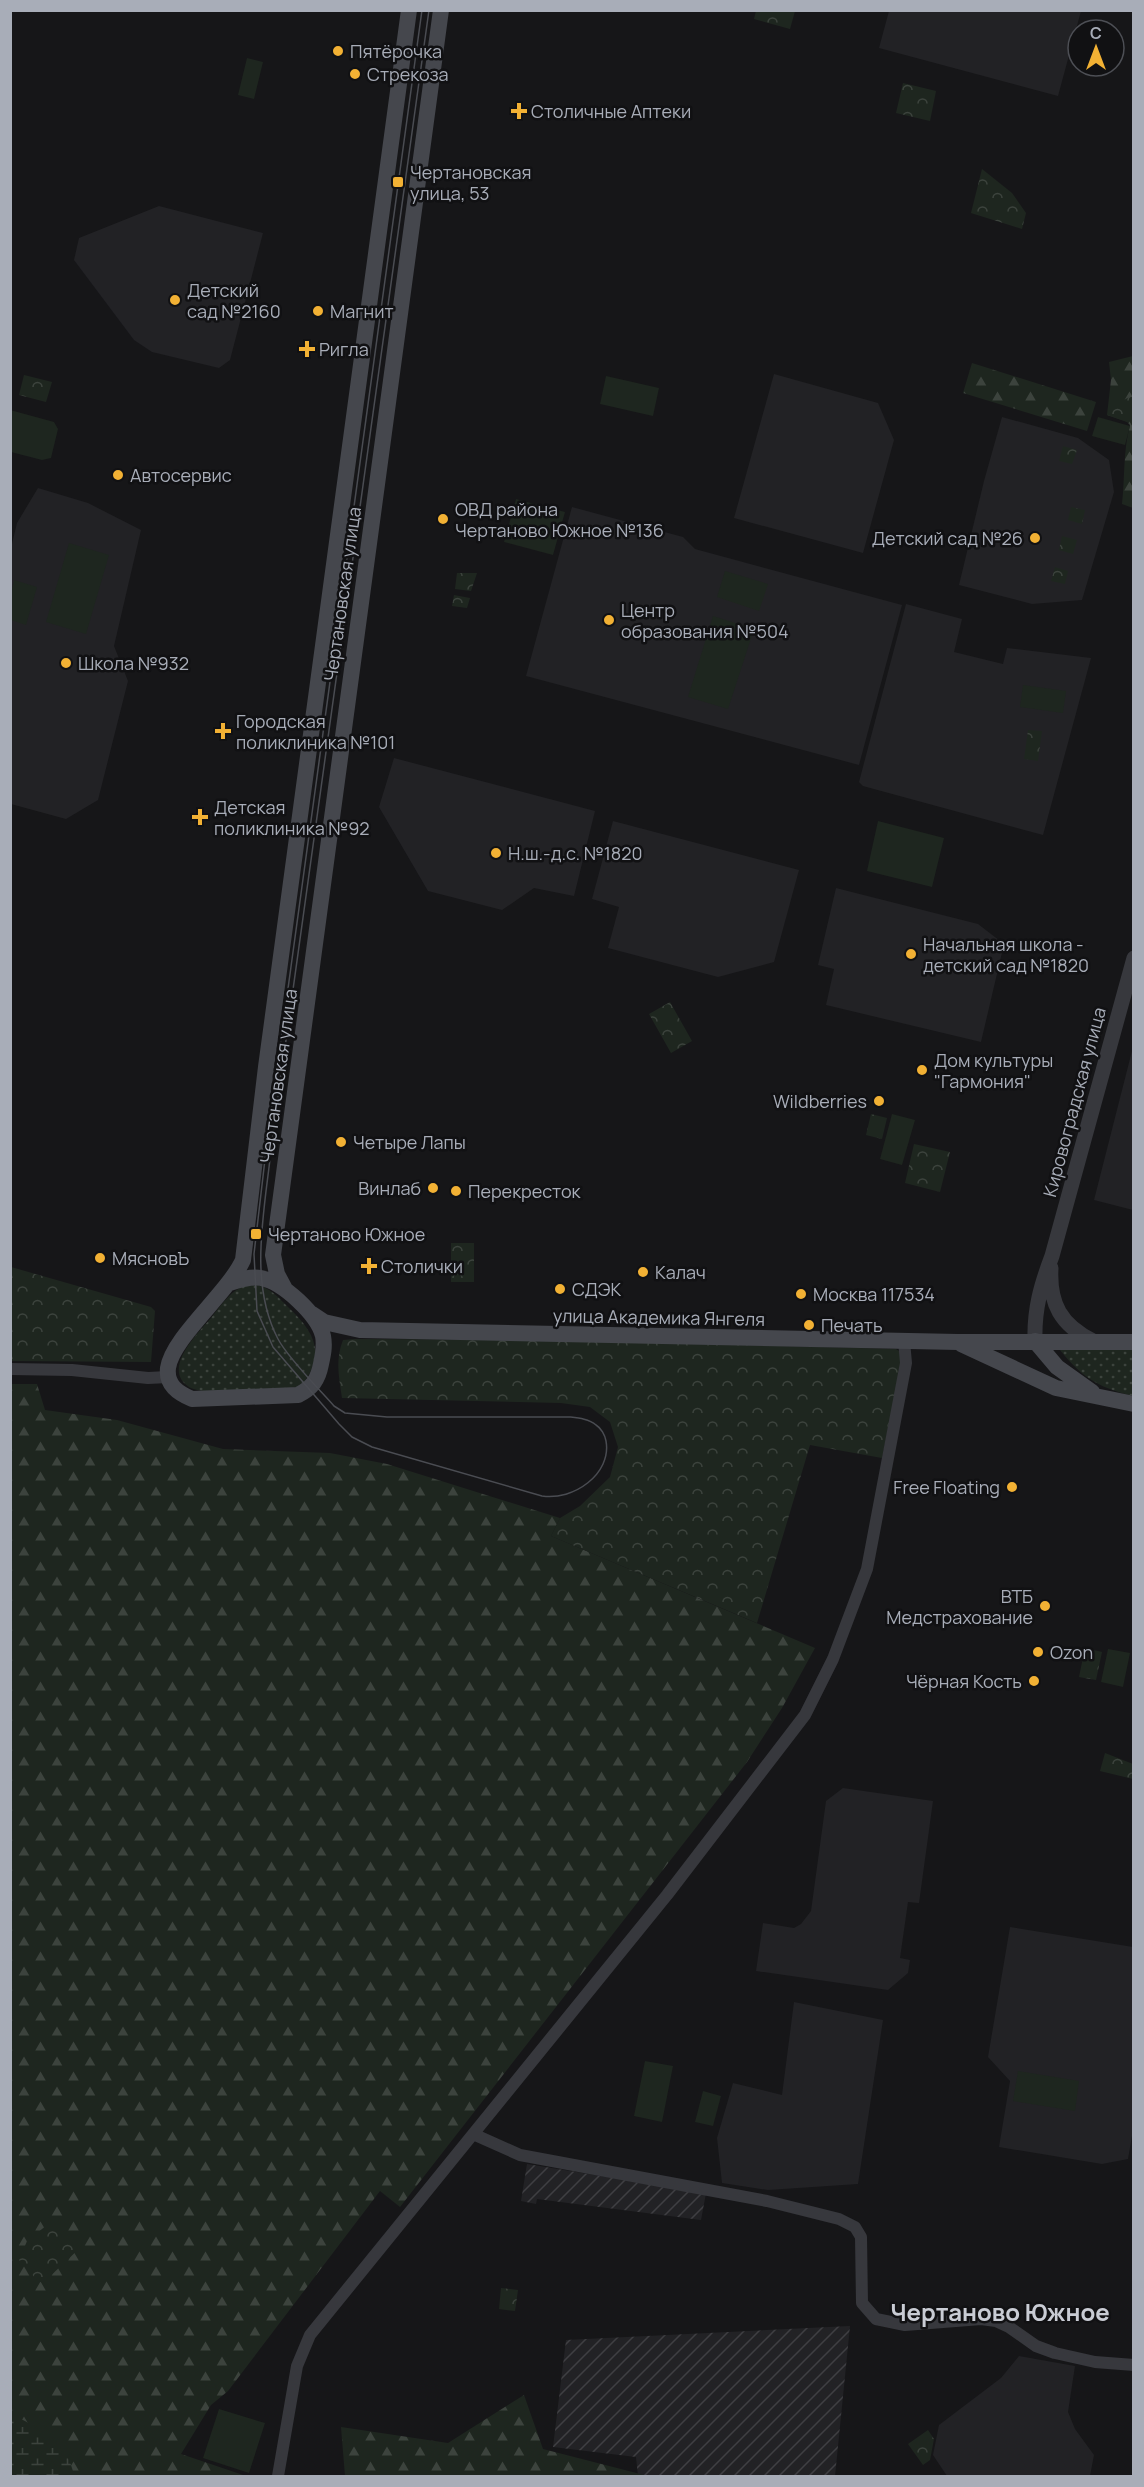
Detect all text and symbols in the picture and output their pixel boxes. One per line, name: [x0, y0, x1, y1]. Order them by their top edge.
north arrow: [1066, 18, 1126, 78]
text: С: [1090, 22, 1102, 44]
place label: Пятёрочка: [350, 39, 442, 63]
marker: Пятёрочка: [331, 44, 345, 58]
place label: Стрекоза: [367, 62, 449, 86]
marker: Стрекоза: [348, 67, 362, 81]
place label: Столичные Аптеки: [531, 99, 691, 123]
marker: Столичные Аптеки: [512, 104, 526, 118]
place label: Чертановская улица, 53: [410, 160, 531, 205]
marker: Чертановская улица, 53: [391, 175, 405, 189]
place label: Детский сад №2160: [187, 278, 281, 323]
marker: Детский сад №2160: [168, 293, 182, 307]
place label: Магнит: [330, 299, 394, 323]
marker: Магнит: [311, 304, 325, 318]
place label: Ригла: [319, 337, 369, 361]
marker: Ригла: [300, 342, 314, 356]
place label: Автосервис: [130, 463, 232, 487]
marker: Автосервис: [111, 468, 125, 482]
place label: ОВД района Чертаново Южное №136: [455, 497, 664, 542]
street label: Чертановская улица: [318, 505, 366, 683]
marker: ОВД района Чертаново Южное №136: [436, 512, 450, 526]
place label: Детский сад №26: [872, 526, 1023, 550]
marker: Детский сад №26: [1028, 531, 1042, 545]
place label: Центр образования №504: [621, 598, 789, 643]
marker: Центр образования №504: [602, 613, 616, 627]
place label: Школа №932: [78, 651, 189, 675]
marker: Школа №932: [59, 656, 73, 670]
place label: Городская поликлиника №101: [236, 709, 395, 754]
marker: Городская поликлиника №101: [214, 722, 232, 740]
place label: Детская поликлиника №92: [214, 795, 370, 840]
marker: Детская поликлиника №92: [191, 808, 209, 826]
place label: Н.ш.-д.с. №1820: [508, 841, 642, 865]
marker: Н.ш.-д.с. №1820: [489, 846, 503, 860]
place label: Начальная школа - детский сад №1820: [923, 932, 1089, 977]
marker: Начальная школа - детский сад №1820: [904, 947, 918, 961]
street label: Чертановская улица: [254, 987, 302, 1165]
street label: Кировоградская улица: [1037, 1004, 1111, 1200]
place label: Дом культуры "Гармония": [934, 1048, 1053, 1093]
marker: Дом культуры "Гармония": [915, 1063, 929, 1077]
place label: Wildberries: [773, 1089, 867, 1113]
marker: Wildberries: [872, 1094, 886, 1108]
place label: Четыре Лапы: [353, 1130, 466, 1154]
marker: Четыре Лапы: [334, 1135, 348, 1149]
place label: Винлаб: [358, 1176, 421, 1200]
place label: Перекресток: [468, 1179, 582, 1203]
marker: Винлаб: [426, 1181, 440, 1195]
marker: Перекресток: [449, 1184, 463, 1198]
place label: Чертаново Южное: [268, 1222, 425, 1246]
marker: Чертаново Южное: [249, 1227, 263, 1241]
place label: МясновЪ: [112, 1246, 189, 1270]
marker: МясновЪ: [93, 1251, 107, 1265]
place label: Столички: [381, 1254, 463, 1278]
marker: Столички: [362, 1259, 376, 1273]
place label: Калач: [655, 1260, 706, 1284]
marker: Калач: [636, 1265, 650, 1279]
place label: СДЭК: [572, 1277, 621, 1301]
marker: СДЭК: [553, 1282, 567, 1296]
place label: Москва 117534: [813, 1282, 935, 1306]
marker: Москва 117534: [794, 1287, 808, 1301]
street label: улица Академика Янгеля: [553, 1303, 765, 1331]
place label: Печать: [821, 1313, 883, 1337]
marker: Печать: [802, 1318, 816, 1332]
place label: Free Floating: [893, 1475, 1000, 1499]
marker: Free Floating: [1005, 1480, 1019, 1494]
place label: ВТБ Медстрахование: [886, 1584, 1033, 1629]
marker: ВТБ Медстрахование: [1038, 1599, 1052, 1613]
place label: Ozon: [1050, 1640, 1093, 1664]
marker: Ozon: [1031, 1645, 1045, 1659]
place label: Чёрная Кость: [906, 1669, 1022, 1693]
marker: Чёрная Кость: [1027, 1674, 1041, 1688]
district label: Чертаново Южное: [890, 2295, 1110, 2328]

